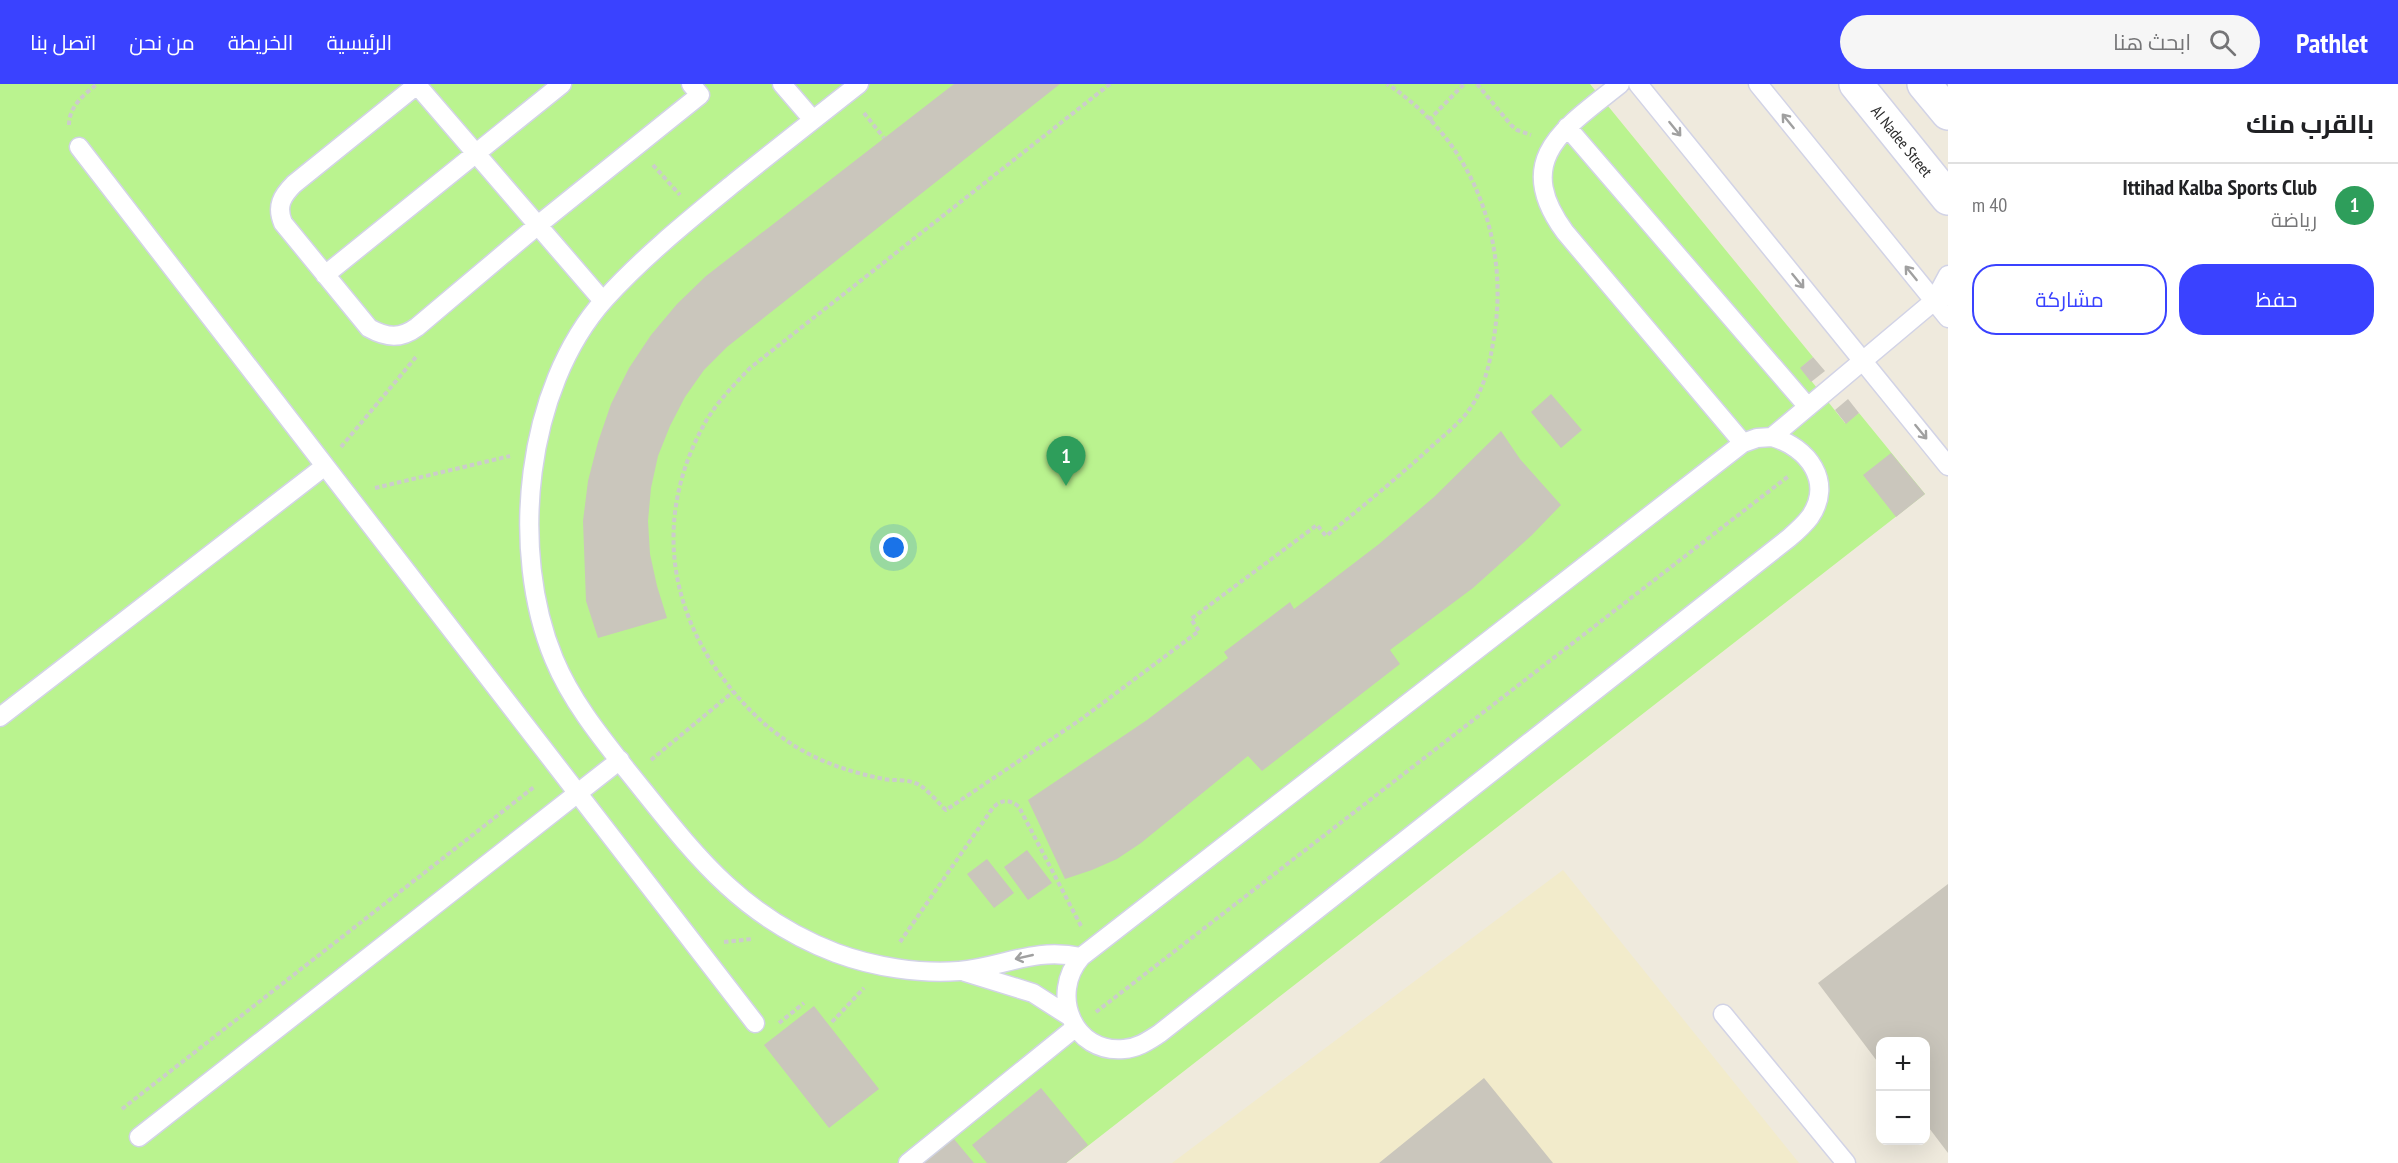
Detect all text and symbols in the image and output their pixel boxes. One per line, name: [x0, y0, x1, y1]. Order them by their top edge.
search box: [1840, 15, 2260, 69]
text: Pathlet: [2296, 24, 2368, 61]
icon: search: [2206, 26, 2239, 59]
text: ابحث هنا: [2113, 28, 2191, 56]
text: اتصل بنا: [30, 29, 96, 56]
text: من نحن: [129, 29, 195, 56]
text: الخريطة: [228, 29, 293, 56]
text: الرئيسية: [326, 29, 392, 56]
street label: Al Nadee Street: [1867, 101, 1937, 181]
text: بالقرب منك: [2246, 107, 2374, 140]
one-way arrow: [1782, 113, 1795, 129]
one-way arrow: [1668, 121, 1681, 137]
text: Ittihad Kalba Sports Club: [2122, 173, 2317, 201]
text: 40 m: [1972, 192, 2007, 218]
text: 1: [2350, 192, 2359, 218]
text: رياضة: [2271, 207, 2317, 233]
button: مشاركة: [1972, 264, 2167, 335]
button: حفظ: [2179, 264, 2374, 335]
one-way arrow: [1905, 265, 1918, 281]
one-way arrow: [1791, 273, 1804, 289]
one-way arrow: [1914, 424, 1927, 440]
pin: 1: [1046, 436, 1086, 486]
your location: [879, 533, 908, 562]
one-way arrow: [1014, 951, 1033, 963]
map controls: [1876, 1037, 1930, 1145]
button: +: [1876, 1037, 1930, 1091]
button: −: [1876, 1091, 1930, 1145]

